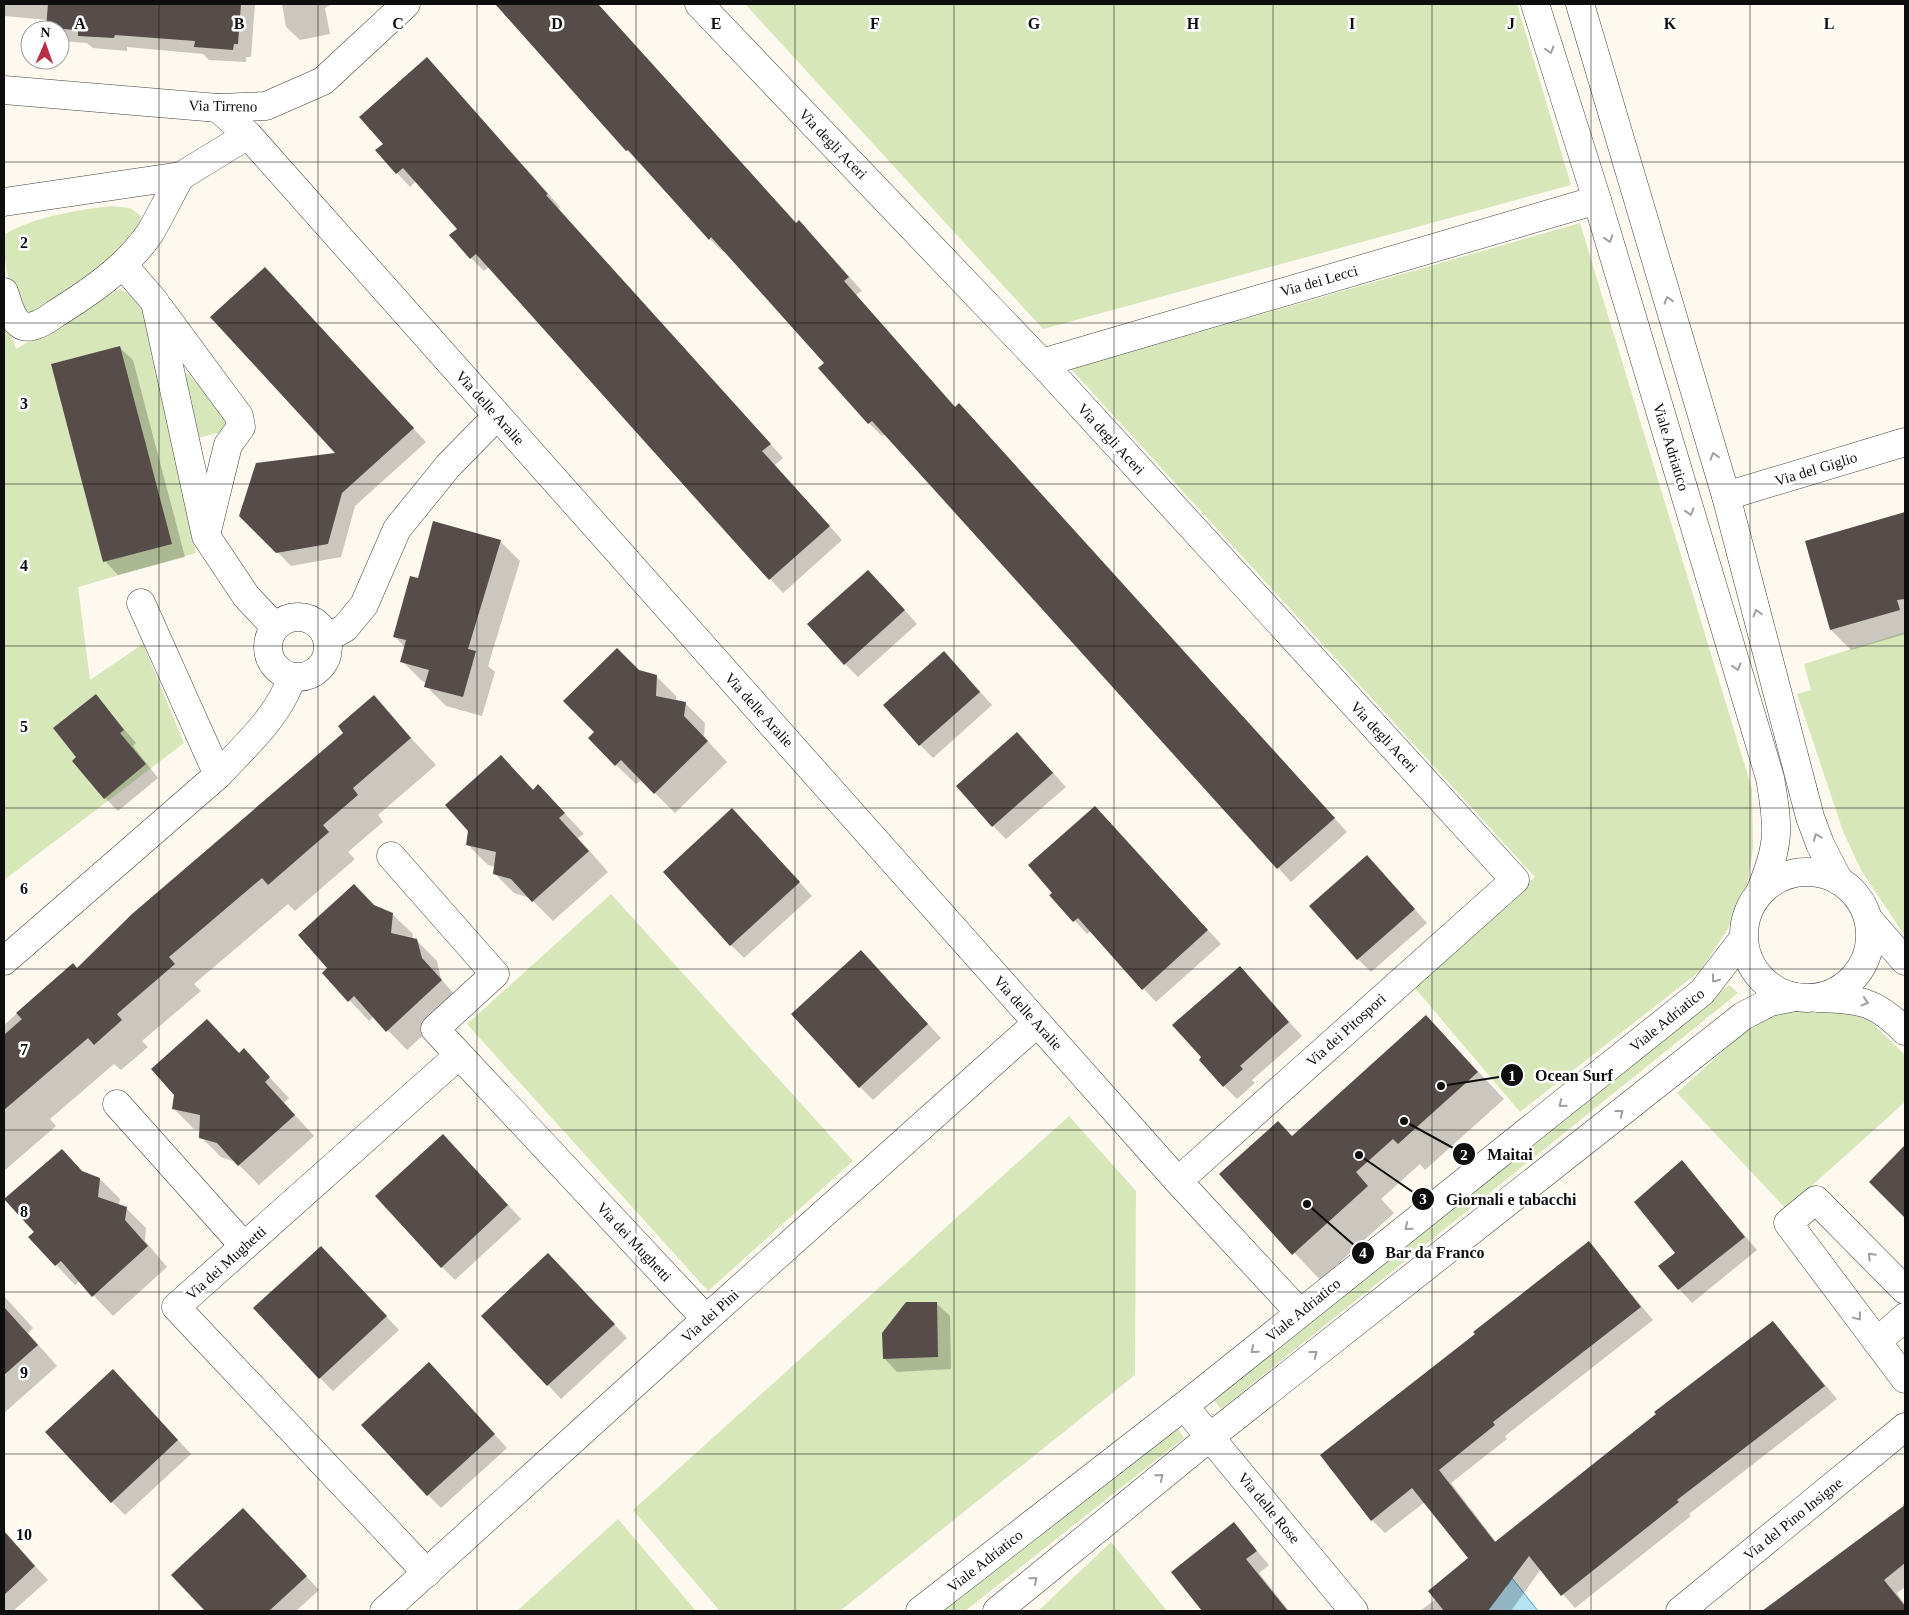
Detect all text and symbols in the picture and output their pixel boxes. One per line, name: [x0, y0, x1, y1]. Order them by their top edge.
text: A: [74, 15, 86, 32]
text: B: [234, 15, 245, 32]
text: C: [392, 15, 404, 32]
text: D: [551, 15, 563, 32]
text: E: [711, 15, 721, 32]
text: F: [870, 15, 880, 32]
text: G: [1028, 15, 1041, 32]
text: H: [1187, 15, 1200, 32]
text: I: [1349, 15, 1355, 32]
text: J: [1507, 15, 1515, 32]
text: K: [1664, 15, 1677, 32]
text: L: [1824, 15, 1834, 32]
north arrow: [20, 20, 70, 70]
text: N: [40, 25, 51, 40]
one-way arrow: [1544, 46, 1554, 54]
street label: Via Tirreno: [189, 97, 257, 115]
street label: Via degli Aceri: [796, 106, 870, 182]
text: 2: [20, 234, 28, 251]
one-way arrow: [1603, 234, 1613, 242]
street label: Via dei Lecci: [1278, 262, 1360, 300]
one-way arrow: [1663, 297, 1673, 305]
street label: Via delle Aralie: [453, 368, 528, 449]
text: 3: [20, 395, 28, 412]
street label: Via degli Aceri: [1074, 400, 1148, 478]
street label: Viale Adriatico: [1650, 401, 1692, 493]
street label: Via del Giglio: [1773, 449, 1859, 489]
one-way arrow: [1710, 452, 1720, 461]
one-way arrow: [1685, 507, 1695, 515]
text: 4: [20, 557, 28, 574]
one-way arrow: [1752, 609, 1762, 617]
one-way arrow: [1731, 663, 1741, 671]
street label: Via delle Aralie: [722, 670, 797, 751]
street label: Via degli Aceri: [1347, 698, 1421, 776]
text: 5: [20, 718, 28, 735]
one-way arrow: [1813, 833, 1823, 842]
text: 6: [20, 880, 28, 897]
street label: Via delle Aralie: [991, 973, 1066, 1054]
one-way arrow: [1712, 973, 1720, 982]
street label: Viale Adriatico: [1627, 985, 1707, 1055]
street label: Via dei Pitospori: [1303, 990, 1389, 1070]
one-way arrow: [1860, 997, 1868, 1007]
text: 7: [20, 1041, 28, 1058]
callout: Ocean Surf: [1500, 1060, 1622, 1091]
text: Ocean Surf: [1535, 1067, 1614, 1084]
text: 1: [1508, 1068, 1516, 1084]
one-way arrow: [1559, 1098, 1568, 1107]
one-way arrow: [1615, 1109, 1624, 1118]
callout: Maitai: [1452, 1139, 1542, 1170]
text: Maitai: [1487, 1146, 1533, 1163]
text: 2: [1460, 1147, 1468, 1163]
callout: Giornali e tabacchi: [1410, 1184, 1586, 1215]
text: 3: [1419, 1191, 1427, 1207]
text: Giornali e tabacchi: [1446, 1191, 1577, 1208]
street label: Via dei Mughetti: [594, 1199, 674, 1285]
text: 8: [20, 1203, 28, 1220]
one-way arrow: [1405, 1221, 1414, 1229]
street label: Via dei Mughetti: [183, 1223, 269, 1303]
callout: Bar da Franco: [1350, 1237, 1495, 1268]
text: Bar da Franco: [1385, 1244, 1485, 1261]
text: 4: [1359, 1245, 1367, 1261]
one-way arrow: [1868, 1253, 1877, 1262]
street label: Viale Adriatico: [1263, 1275, 1343, 1345]
street label: Via dei Pini: [678, 1286, 742, 1346]
one-way arrow: [1852, 1311, 1861, 1321]
one-way arrow: [1250, 1345, 1259, 1354]
one-way arrow: [1308, 1352, 1317, 1360]
text: 9: [20, 1364, 28, 1381]
street label: Via delle Rose: [1235, 1469, 1303, 1547]
street label: Via del Pino Insigne: [1741, 1474, 1846, 1564]
one-way arrow: [1154, 1475, 1163, 1483]
text: 10: [16, 1526, 32, 1543]
street label: Viale Adriatico: [944, 1527, 1026, 1595]
one-way arrow: [1028, 1578, 1037, 1586]

